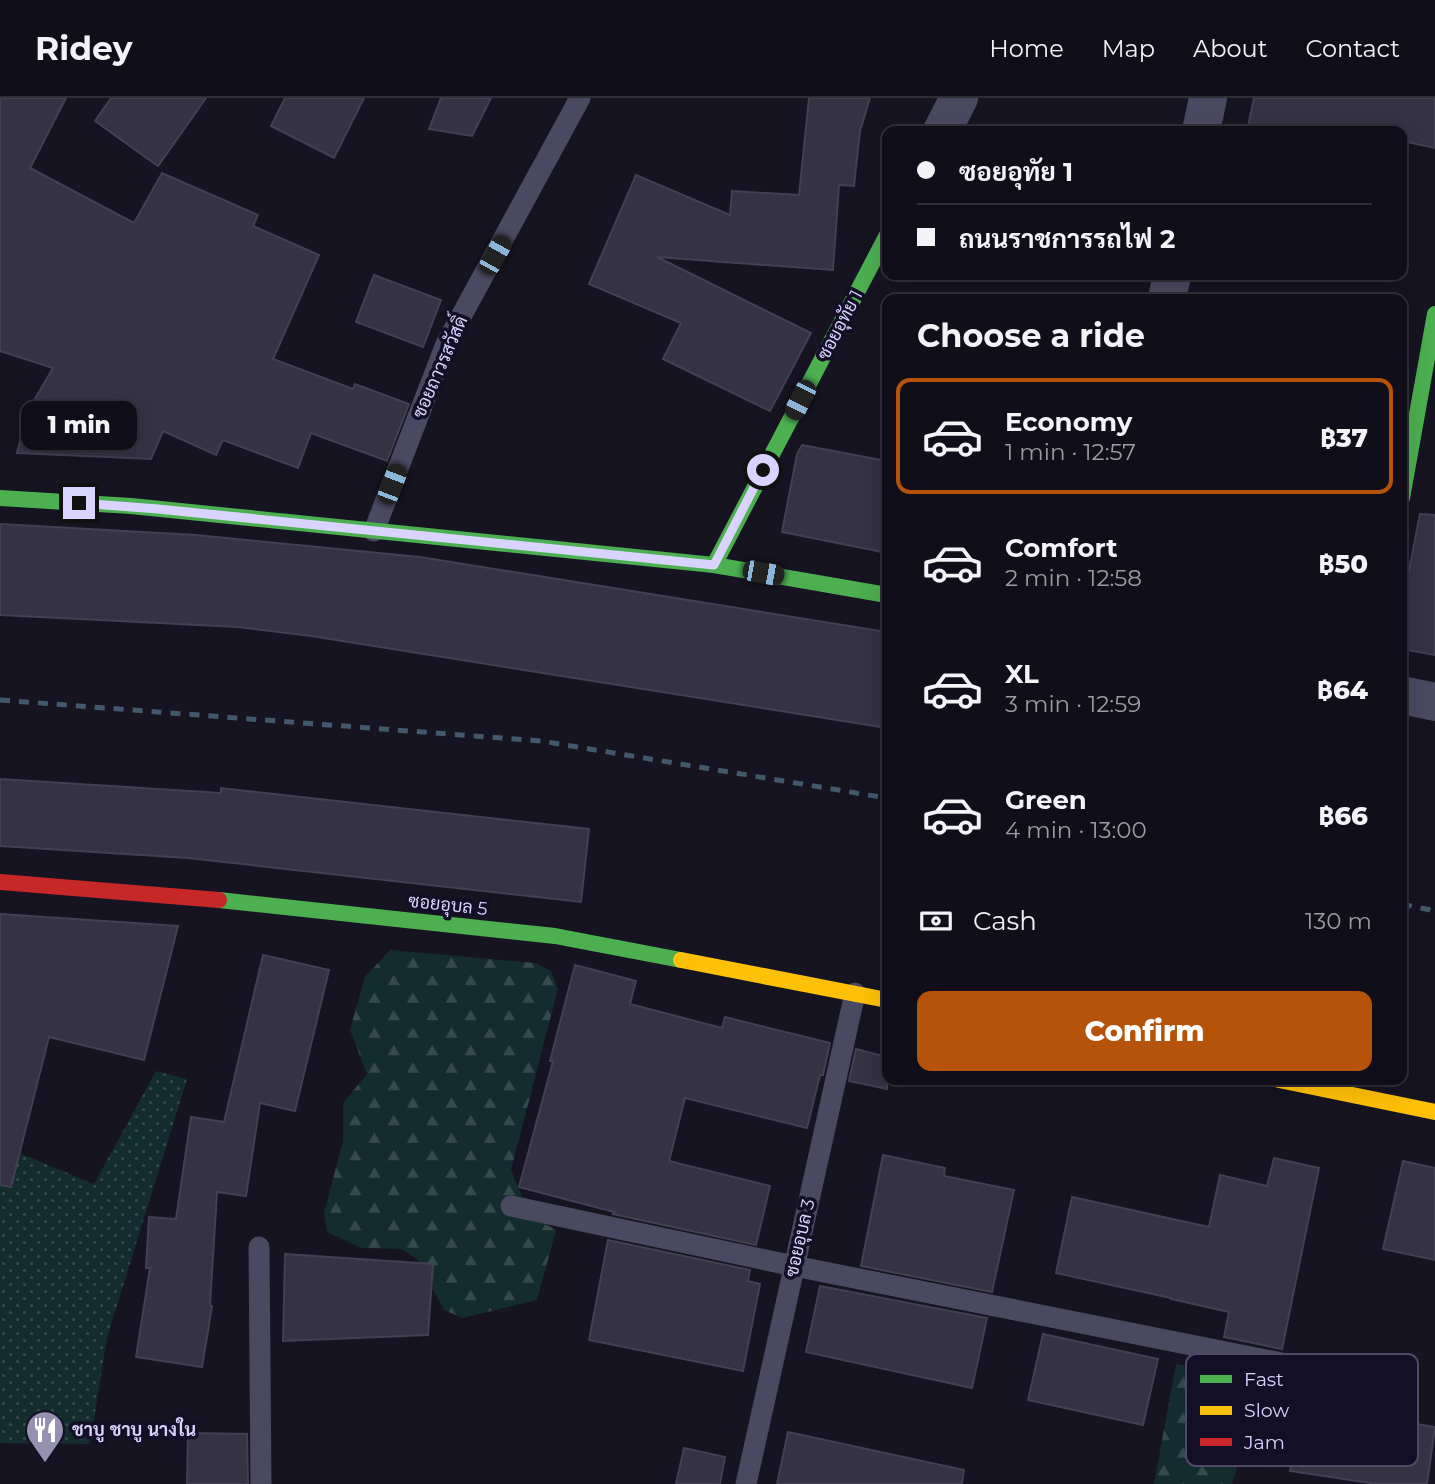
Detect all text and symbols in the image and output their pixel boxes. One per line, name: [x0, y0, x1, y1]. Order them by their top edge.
text: Ridey: [35, 28, 133, 68]
text: Home: [989, 34, 1064, 63]
text: Map: [1102, 34, 1155, 63]
text: About: [1193, 34, 1267, 63]
text: Contact: [1305, 34, 1400, 63]
text: ซอยอุทัย 1: [959, 156, 1073, 188]
text: ถนนราชการรถไฟ 2: [959, 223, 1175, 255]
car: [476, 232, 515, 278]
street label: ซอยอุทัย 1: [812, 286, 868, 364]
street label: ซอยถาวรสวัสดิ์: [403, 310, 472, 422]
text: Choose a ride: [917, 316, 1145, 355]
car: [782, 377, 819, 423]
callout: 1 min: [21, 402, 137, 450]
icon: car: [921, 405, 984, 468]
text: Economy: [1005, 406, 1132, 438]
text: 1 min: [47, 411, 111, 439]
text: ฿37: [1320, 422, 1368, 454]
text: 1 min · 12:57: [1005, 438, 1136, 466]
route start: [747, 454, 779, 486]
car: [375, 461, 410, 507]
route end: [63, 487, 95, 519]
icon: car: [921, 531, 984, 594]
text: Comfort: [1005, 532, 1117, 564]
text: ฿50: [1319, 548, 1368, 580]
car: [741, 559, 786, 587]
text: 2 min · 12:58: [1005, 564, 1142, 592]
icon: car: [921, 657, 984, 720]
text: XL: [1005, 658, 1039, 690]
text: ฿64: [1317, 674, 1368, 706]
text: 3 min · 12:59: [1005, 690, 1141, 718]
icon: car: [921, 783, 984, 846]
text: Green: [1005, 784, 1087, 816]
text: ฿66: [1318, 800, 1368, 832]
text: 4 min · 13:00: [1005, 816, 1147, 844]
street label: ซอยอุบล 5: [407, 890, 489, 921]
icon: cash: [917, 902, 955, 940]
text: Cash: [973, 905, 1037, 937]
text: 130 m: [1305, 907, 1372, 935]
button: Confirm: [917, 991, 1372, 1071]
street label: ซอยอุบล 3: [780, 1197, 821, 1279]
legend: [1186, 1354, 1418, 1466]
text: Fast: [1244, 1368, 1284, 1391]
text: Slow: [1244, 1399, 1289, 1422]
restaurant icon: ชาบู ชาบู นางใน: [24, 1409, 66, 1464]
place label: ชาบู ชาบู นางใน: [72, 1417, 196, 1443]
text: Jam: [1243, 1431, 1285, 1454]

